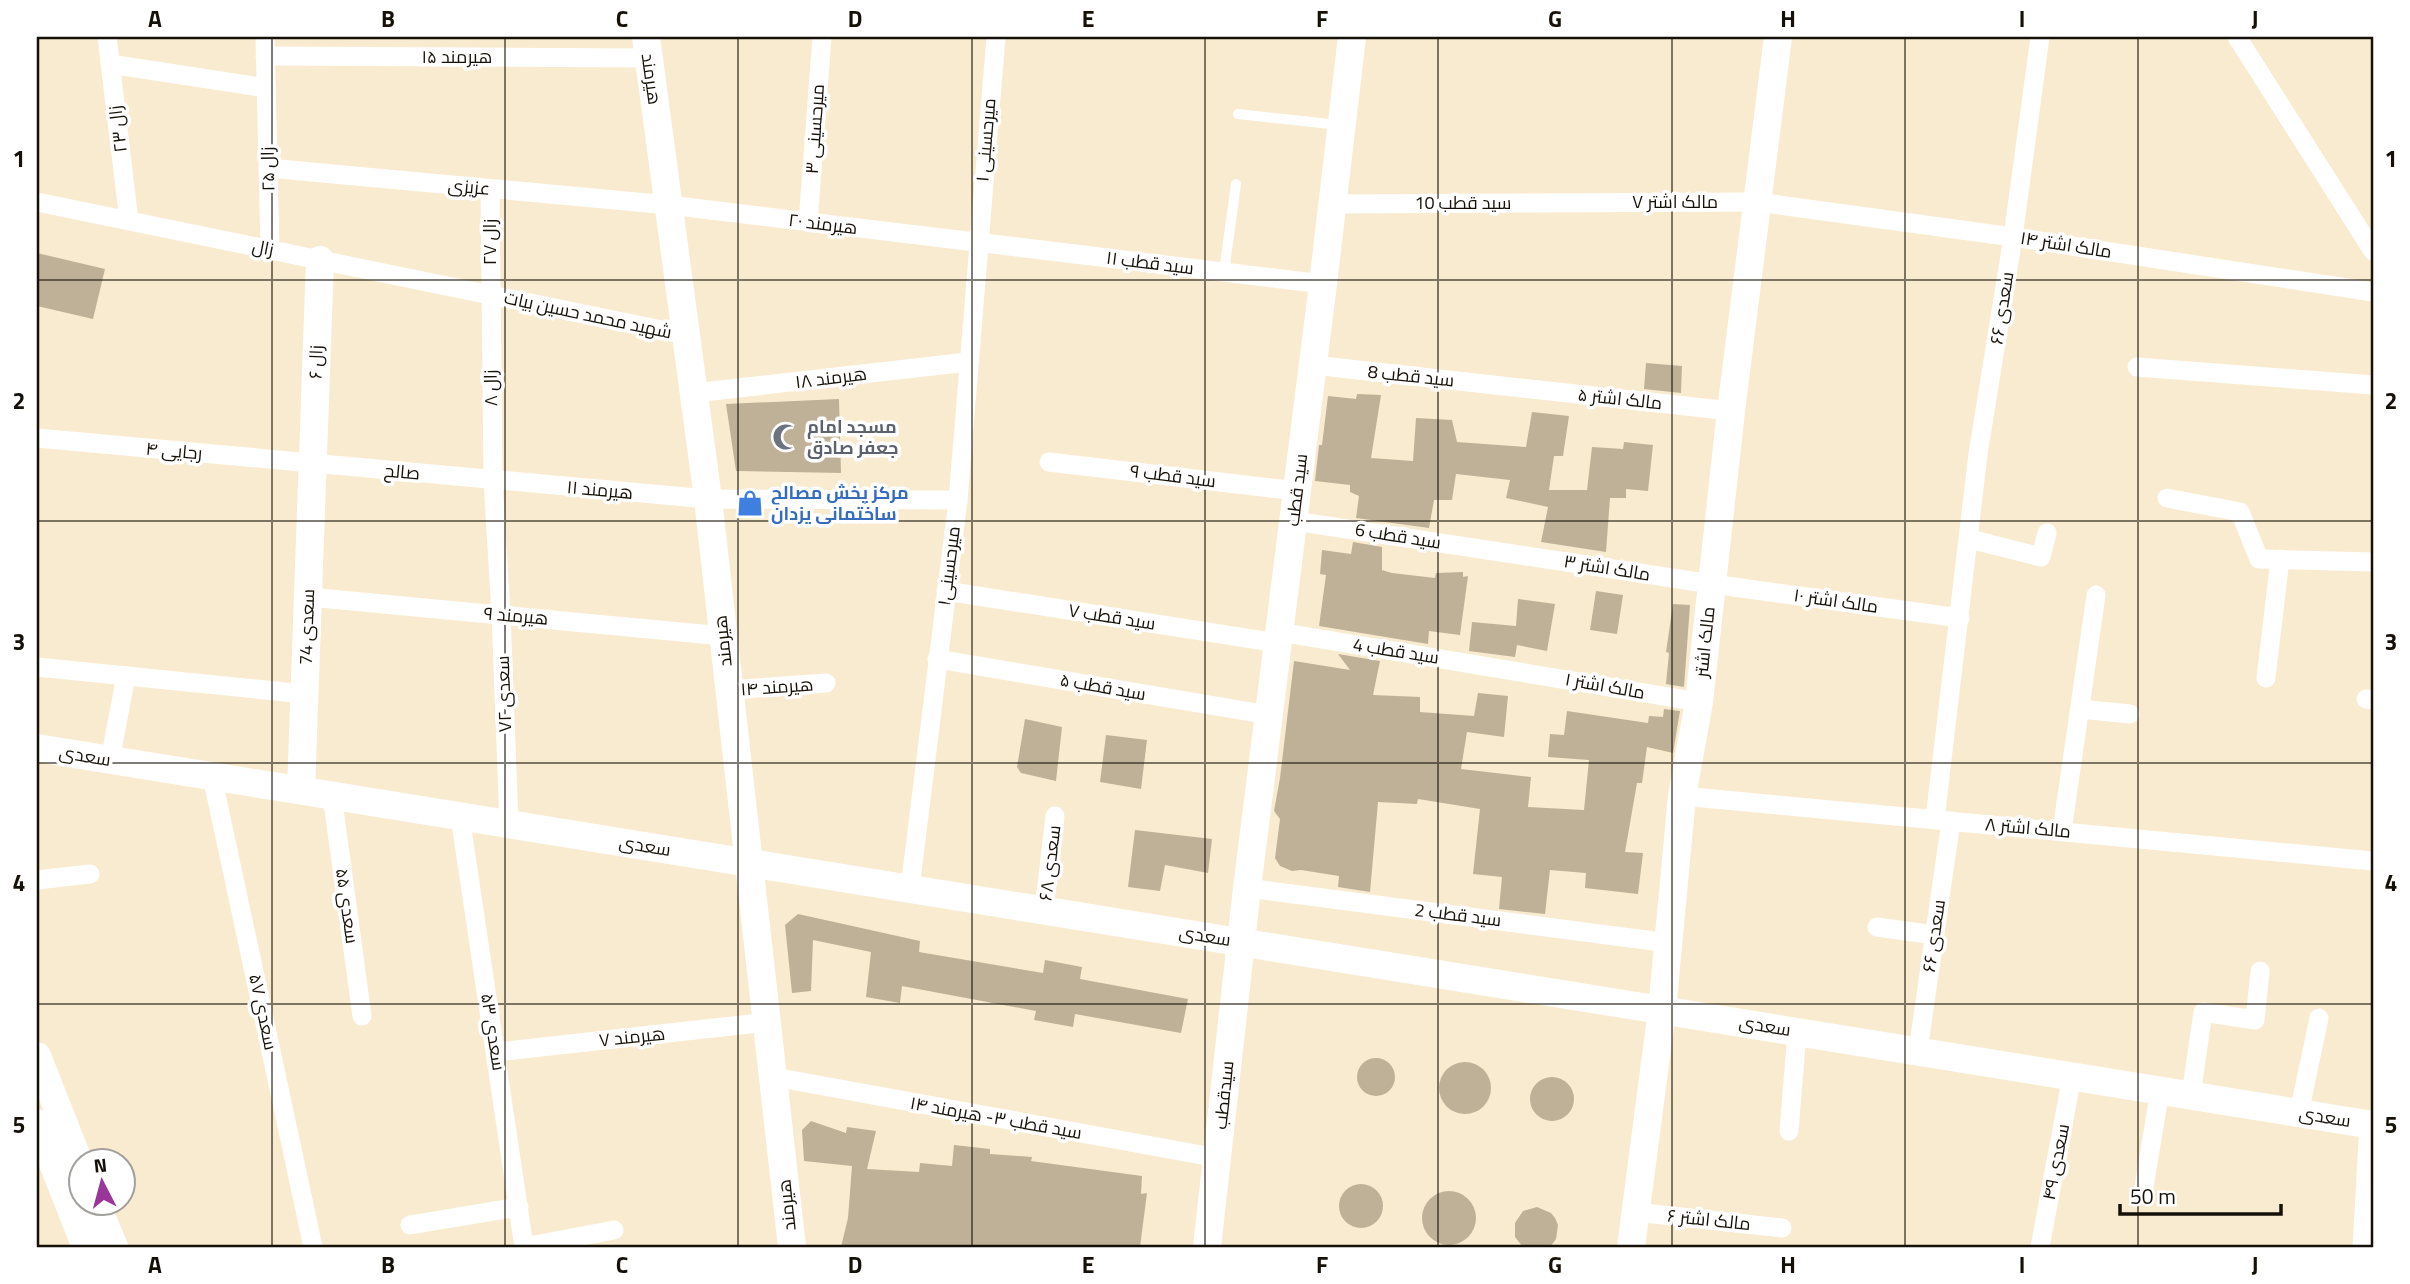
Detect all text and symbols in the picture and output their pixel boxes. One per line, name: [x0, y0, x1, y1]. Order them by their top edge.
text: A: [148, 1, 162, 36]
text: B: [381, 1, 395, 36]
text: C: [616, 1, 628, 36]
text: D: [848, 1, 862, 36]
text: E: [1082, 1, 1094, 36]
text: F: [1316, 1, 1328, 36]
text: G: [1548, 1, 1562, 36]
text: H: [1780, 1, 1796, 36]
text: I: [2019, 1, 2025, 36]
text: J: [2252, 1, 2258, 36]
street label: هیرمند ۱۵: [422, 43, 492, 70]
street label: هیرمند: [635, 52, 668, 106]
street label: میرحسینی ۳: [798, 83, 831, 175]
street label: میرحسینی ۱: [968, 97, 1003, 183]
street label: زال ۲۳: [101, 104, 134, 154]
text: 1: [13, 141, 25, 176]
text: 1: [2385, 141, 2397, 176]
street label: زال ۲۵: [254, 146, 281, 192]
street label: عزیزی: [447, 171, 491, 202]
street label: مالک اشتر ۷: [1632, 188, 1718, 215]
street label: سید قطب 10: [1414, 189, 1512, 216]
street label: هیرمند ۲۰: [787, 206, 859, 241]
street label: زال ۲۷: [476, 219, 503, 265]
street label: مالک اشتر ۱۴: [2018, 224, 2114, 265]
street label: زال: [250, 232, 276, 263]
street label: سید قطب ۱۱: [1105, 244, 1195, 281]
street label: سعدی ۶۶: [1982, 270, 2021, 346]
street label: شهید محمد حسین بیات: [502, 284, 674, 345]
street label: زال ۶: [301, 344, 330, 380]
street label: سید قطب 8: [1366, 358, 1456, 393]
street label: هیرمند ۱۸: [793, 360, 868, 395]
street label: زال ۸: [477, 369, 504, 407]
street label: مالک اشتر ۵: [1577, 381, 1664, 416]
text: 2: [13, 383, 25, 418]
text: 2: [2385, 383, 2397, 418]
place label: مسجد امام جعفر صادق: [807, 413, 899, 461]
mosque icon: مسجد امام جعفر صادق: [771, 422, 801, 452]
street label: رجایی ۴: [145, 435, 203, 466]
street label: سید قطب: [1279, 452, 1314, 528]
street label: صالح: [383, 456, 421, 487]
street label: سید قطب ۹: [1129, 457, 1217, 494]
street label: هیرمند ۱۱: [566, 473, 634, 506]
place label: مرکز پخش مصالح ساختمانی یزدان: [771, 479, 909, 527]
shop icon: مرکز پخش مصالح ساختمانی یزدان: [735, 488, 765, 518]
street label: سید قطب 6: [1353, 515, 1443, 556]
street label: میرحسینی۱: [930, 525, 967, 607]
street label: مالک اشتر ۳: [1562, 547, 1652, 588]
street label: مالک اشتر ۱۰: [1792, 581, 1880, 620]
street label: سعدی 74: [292, 588, 321, 666]
street label: سید قطب ۷: [1066, 596, 1158, 637]
street label: هیرمند ۹: [483, 599, 550, 632]
street label: مالک اشتر: [1687, 605, 1722, 680]
street label: هیرمند: [706, 614, 739, 668]
text: 3: [13, 624, 25, 659]
text: 3: [2385, 624, 2397, 659]
street label: سید قطب 4: [1351, 630, 1441, 671]
street label: سعدی ۷۲: [489, 655, 518, 733]
street label: مالک اشتر ۱: [1563, 665, 1647, 706]
street label: سید قطب ۵: [1058, 666, 1148, 707]
street label: هیرمند ۱۴: [740, 670, 814, 703]
street label: سعدی: [57, 738, 113, 773]
street label: مالک اشتر ۸: [1984, 810, 2072, 845]
street label: سعدی ۶۸: [1031, 824, 1068, 902]
street label: سعدی: [617, 828, 673, 863]
text: 4: [13, 865, 25, 900]
text: 4: [2385, 865, 2397, 900]
street label: سعدی ۵۵: [329, 867, 366, 945]
street label: سید قطب 2: [1413, 896, 1503, 933]
street label: سعدی ۶۶: [1915, 898, 1952, 974]
street label: سعدی: [1177, 918, 1233, 953]
street label: سعدی ۵۷: [242, 971, 285, 1052]
street label: سعدی ۵۳: [474, 991, 513, 1073]
street label: سعدی: [1737, 1008, 1793, 1043]
street label: هیرمند ۷: [597, 1020, 667, 1053]
street label: سیدقطب: [1206, 1059, 1241, 1131]
street label: سید قطب ۳- هیرمند ۱۴: [908, 1089, 1084, 1146]
street label: سعدی: [2297, 1099, 2353, 1134]
text: 5: [13, 1107, 25, 1142]
text: 5: [2385, 1107, 2397, 1142]
street label: سعدی ۴۹: [2035, 1121, 2076, 1202]
north arrow: [66, 1148, 136, 1218]
text: N: [92, 1149, 108, 1180]
scale bar: [2120, 1172, 2280, 1216]
street label: هیرمند: [770, 1178, 803, 1232]
text: 50 m: [2130, 1180, 2176, 1212]
street label: مالک اشتر ۶: [1666, 1202, 1752, 1237]
text: A: [148, 1247, 162, 1282]
text: B: [381, 1247, 395, 1282]
text: C: [616, 1247, 628, 1282]
text: D: [848, 1247, 862, 1282]
text: E: [1082, 1247, 1094, 1282]
text: F: [1316, 1247, 1328, 1282]
text: G: [1548, 1247, 1562, 1282]
text: H: [1780, 1247, 1796, 1282]
text: I: [2019, 1247, 2025, 1282]
text: J: [2252, 1247, 2258, 1282]

